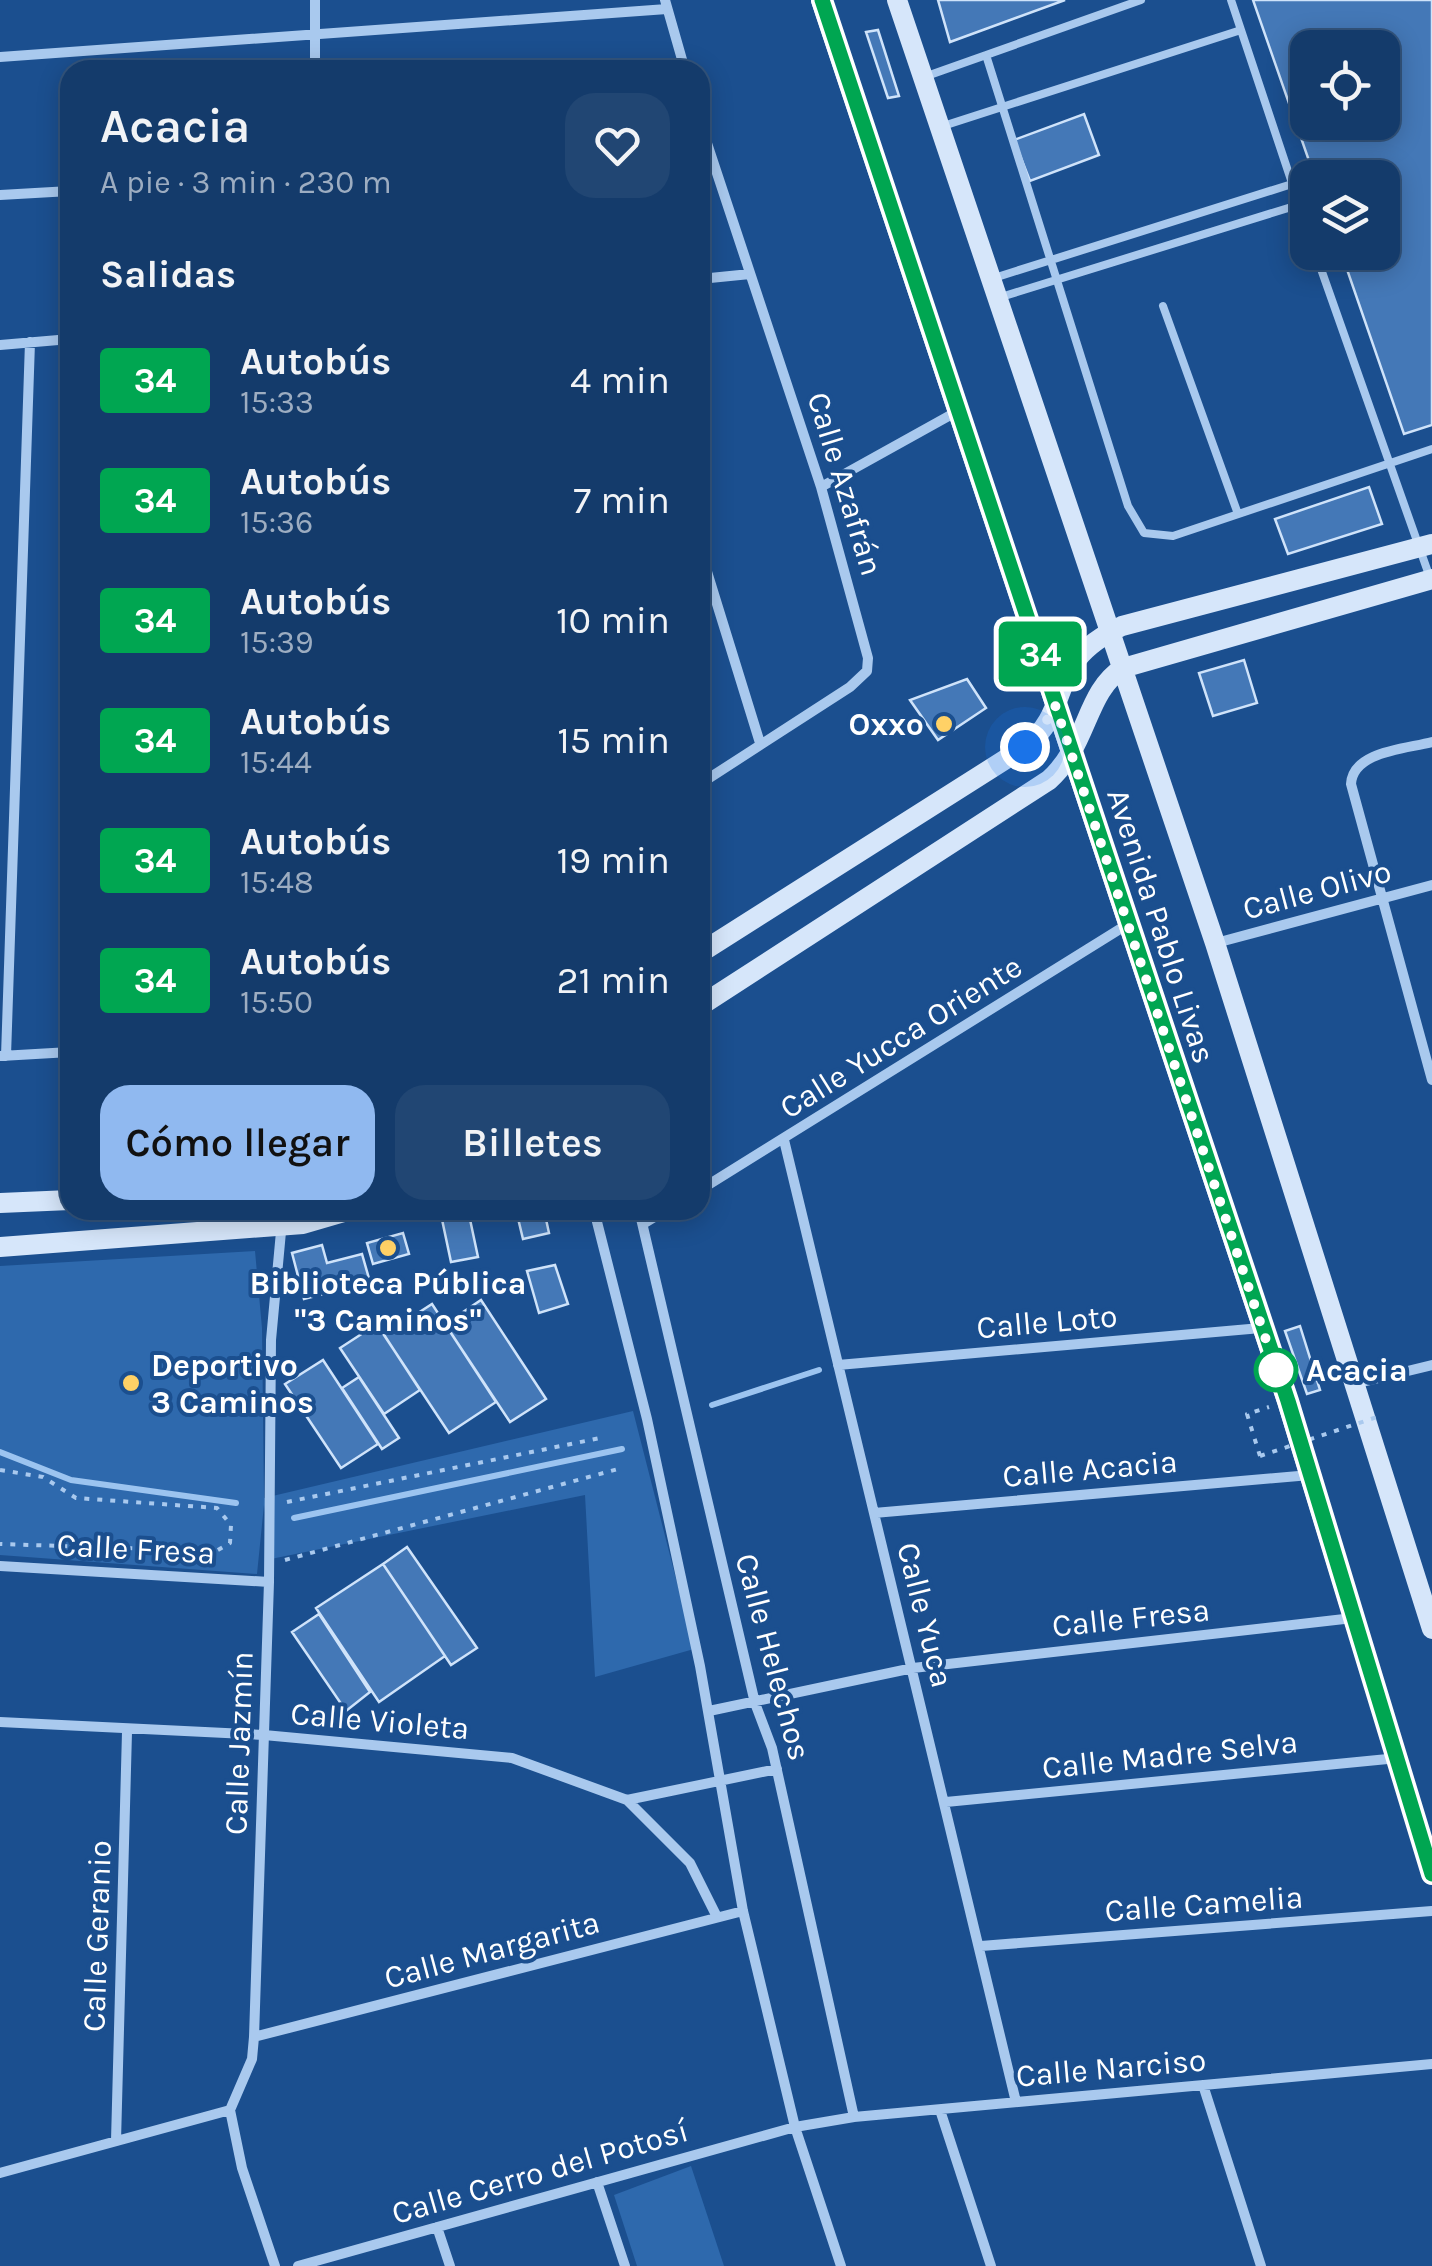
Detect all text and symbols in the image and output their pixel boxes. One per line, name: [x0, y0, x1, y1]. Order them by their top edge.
map controls: [1290, 30, 1400, 270]
button: locate: [1290, 30, 1400, 140]
button: heart: [565, 93, 670, 198]
text: Acacia: [100, 98, 250, 154]
button: layers: [1290, 160, 1400, 270]
text: A pie · 3 min · 230 m: [100, 164, 392, 201]
text: Salidas: [100, 252, 236, 297]
text: Autobús: [240, 339, 391, 384]
text: 4 min: [570, 358, 670, 403]
text: 34: [134, 360, 176, 401]
text: 15:33: [240, 384, 314, 421]
street label: Calle Azafrán: [800, 388, 890, 580]
text: Autobús: [240, 459, 391, 504]
text: 7 min: [573, 478, 670, 523]
text: 34: [134, 480, 176, 521]
text: 15:36: [240, 504, 313, 541]
text: Autobús: [240, 579, 391, 624]
text: 10 min: [556, 598, 670, 643]
text: 34: [134, 600, 176, 641]
line badge: 34: [995, 622, 1085, 686]
text: 15:39: [240, 624, 313, 661]
text: 34: [1019, 634, 1061, 675]
text: Autobús: [240, 699, 391, 744]
place label: Oxxo: [849, 706, 924, 743]
marker: Oxxo: [933, 713, 955, 735]
text: 15 min: [557, 718, 670, 763]
text: 34: [134, 720, 176, 761]
your location: [1000, 722, 1050, 772]
text: 15:44: [240, 744, 312, 781]
street label: Avenida Pablo Livas: [1099, 784, 1223, 1068]
text: Autobús: [240, 819, 391, 864]
text: 19 min: [557, 838, 670, 883]
text: 34: [134, 840, 176, 881]
street label: Calle Olivo: [1239, 852, 1395, 928]
text: 15:48: [240, 864, 314, 901]
text: Autobús: [240, 939, 391, 984]
street label: Calle Yucca Oriente: [773, 948, 1029, 1126]
text: 21 min: [557, 958, 670, 1003]
text: 34: [134, 960, 176, 1001]
text: 15:50: [240, 984, 313, 1021]
button: Cómo llegar: [100, 1085, 375, 1200]
button: Billetes: [395, 1085, 670, 1200]
marker: Biblioteca Pública "3 Caminos": [377, 1237, 399, 1259]
place label: Biblioteca Pública "3 Caminos": [250, 1265, 526, 1339]
street label: Calle Loto: [975, 1297, 1119, 1347]
place label: Deportivo 3 Caminos: [151, 1347, 314, 1421]
marker: Acacia: [1255, 1349, 1297, 1391]
place label: Acacia: [1306, 1352, 1408, 1389]
marker: Deportivo 3 Caminos: [120, 1372, 142, 1394]
street label: Calle Acacia: [1001, 1443, 1179, 1495]
street label: Calle Fresa: [56, 1526, 216, 1572]
street label: Calle Yuca: [889, 1539, 961, 1691]
street label: Calle Helechos: [728, 1550, 818, 1764]
street label: Calle Fresa: [1050, 1591, 1212, 1645]
street label: Calle Jazmín: [217, 1651, 261, 1835]
street label: Calle Violeta: [289, 1695, 471, 1747]
street label: Calle Madre Selva: [1040, 1723, 1300, 1787]
street label: Calle Geranio: [75, 1840, 119, 2032]
street label: Calle Camelia: [1103, 1879, 1305, 1929]
street label: Calle Margarita: [380, 1903, 604, 1997]
street label: Calle Narciso: [1014, 2041, 1208, 2095]
street label: Calle Cerro del Potosí: [388, 2112, 693, 2232]

